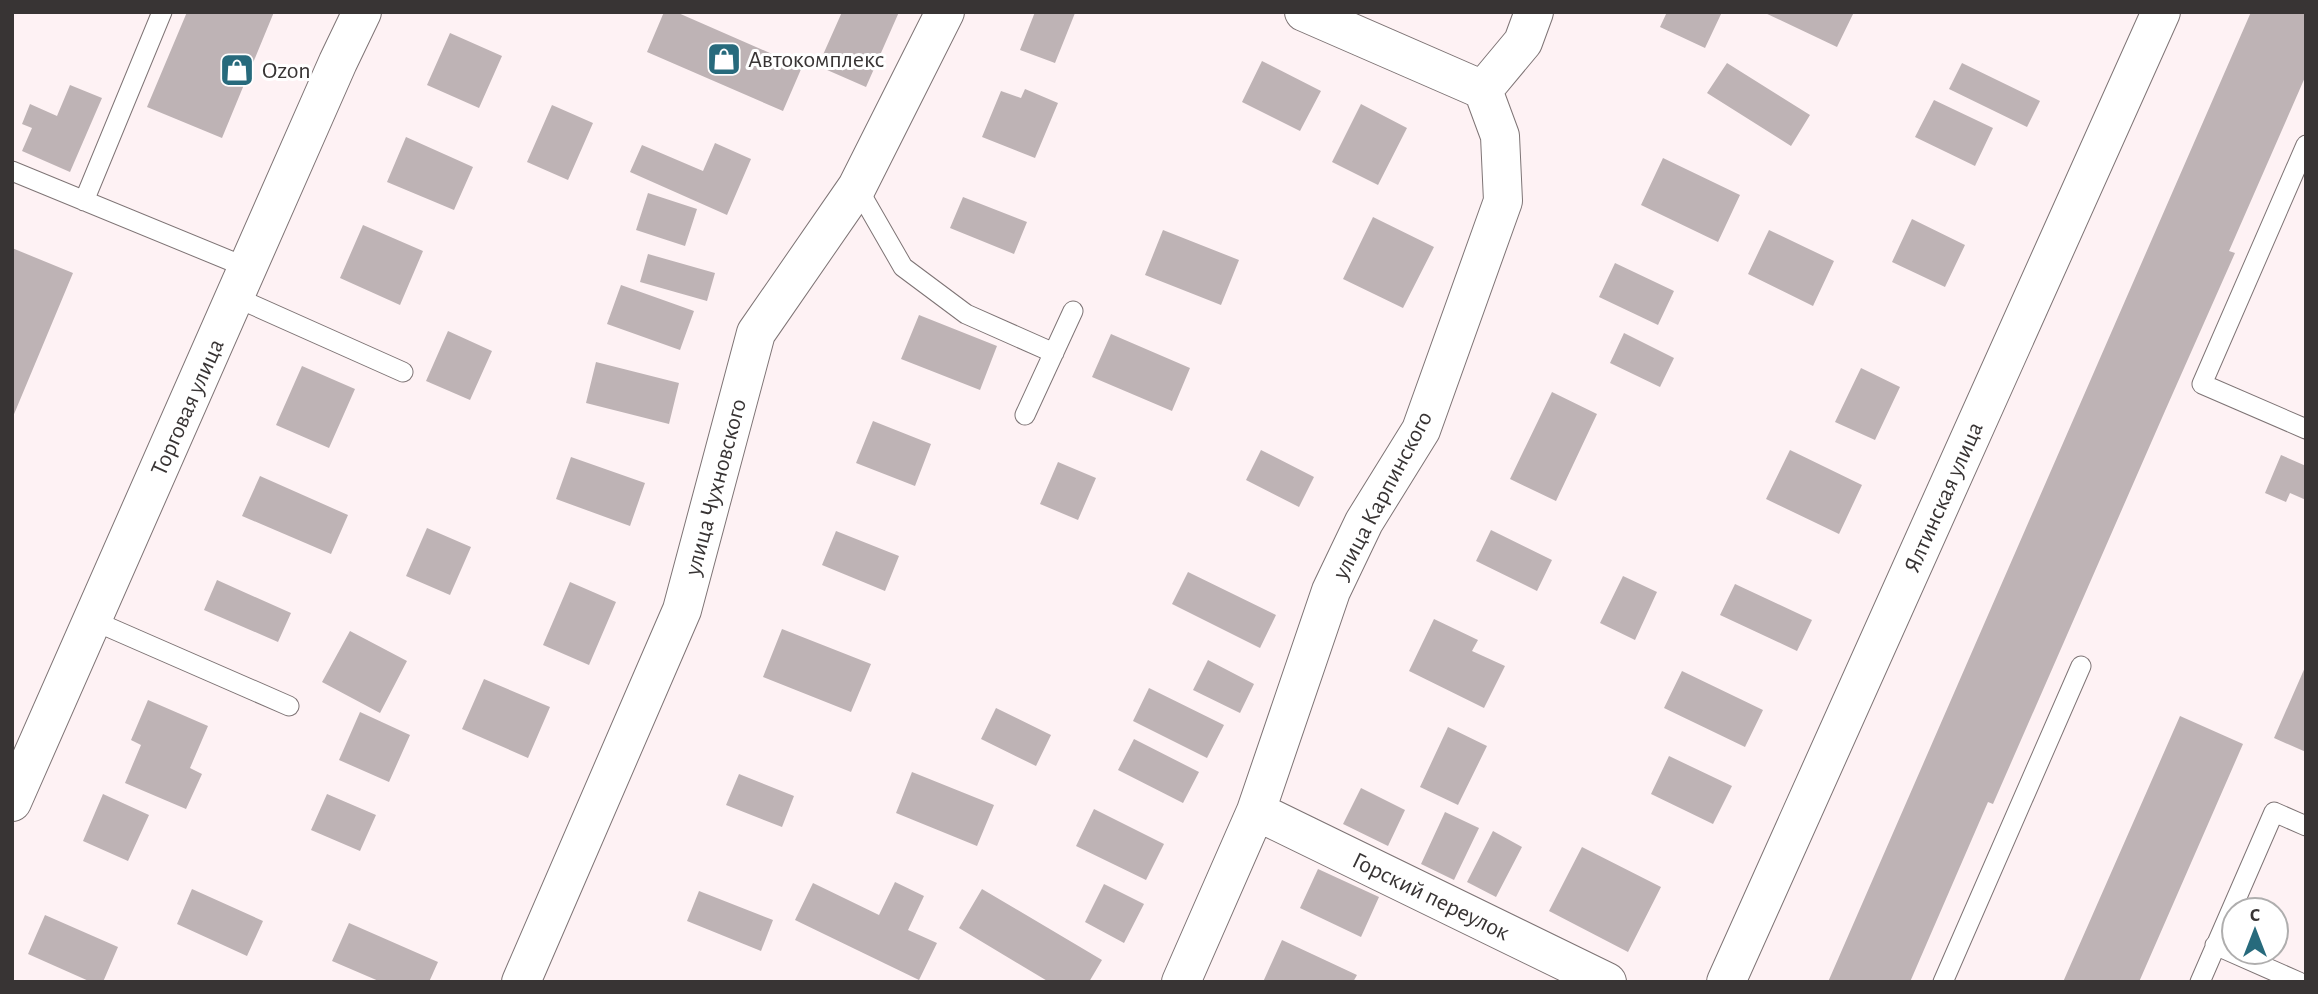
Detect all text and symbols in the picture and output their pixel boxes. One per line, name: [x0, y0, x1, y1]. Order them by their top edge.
shop icon: Автокомплекс: [705, 40, 743, 78]
place label: Автокомплекс: [748, 48, 884, 72]
shop icon: Ozon: [218, 51, 256, 89]
place label: Ozon: [262, 59, 311, 83]
street label: Торговая улица: [147, 336, 229, 479]
street label: улица Чухновского: [681, 396, 751, 579]
street label: улица Карпинского: [1328, 408, 1437, 584]
street label: Ялтинская улица: [1900, 419, 1988, 576]
street label: Горский переулок: [1348, 849, 1513, 945]
north arrow: [2220, 896, 2290, 966]
text: С: [2250, 906, 2260, 925]

